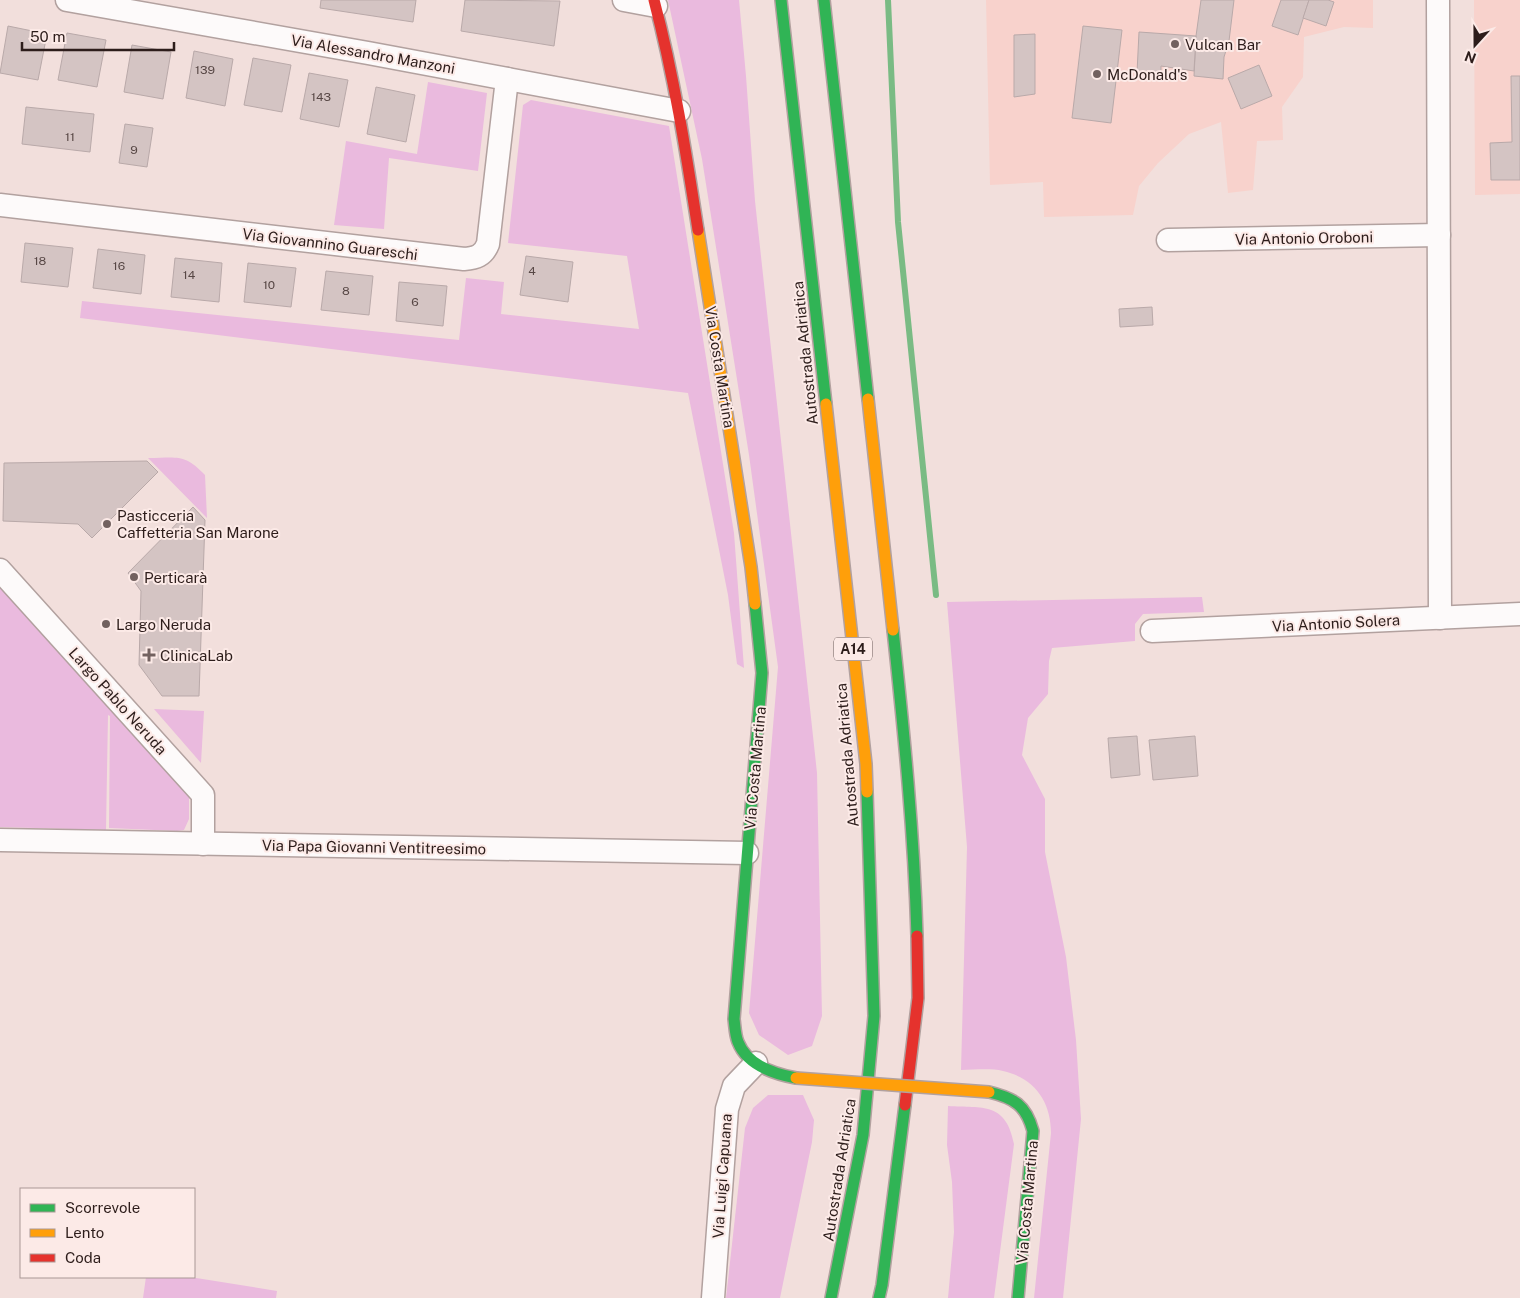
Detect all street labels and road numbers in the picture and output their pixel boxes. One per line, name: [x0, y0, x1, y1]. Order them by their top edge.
street label: Via Alessandro Manzoni: [290, 31, 456, 77]
street label: Via Giovannino Guareschi: [241, 225, 419, 263]
street label: Via Antonio Oroboni: [1235, 228, 1373, 248]
street label: Autostrada Adriatica: [789, 280, 821, 426]
street label: Via Costa Martina: [702, 305, 738, 429]
street label: Via Antonio Solera: [1271, 611, 1401, 635]
road number: A14: [834, 638, 872, 661]
street label: Largo Pablo Neruda: [66, 644, 170, 758]
street label: Autostrada Adriatica: [832, 682, 862, 828]
street label: Via Costa Martina: [741, 706, 769, 830]
street label: Via Papa Giovanni Ventitreesimo: [262, 837, 486, 857]
street label: Autostrada Adriatica: [819, 1097, 859, 1243]
street label: Via Luigi Capuana: [709, 1113, 735, 1239]
street label: Via Costa Martina: [1013, 1140, 1041, 1264]

